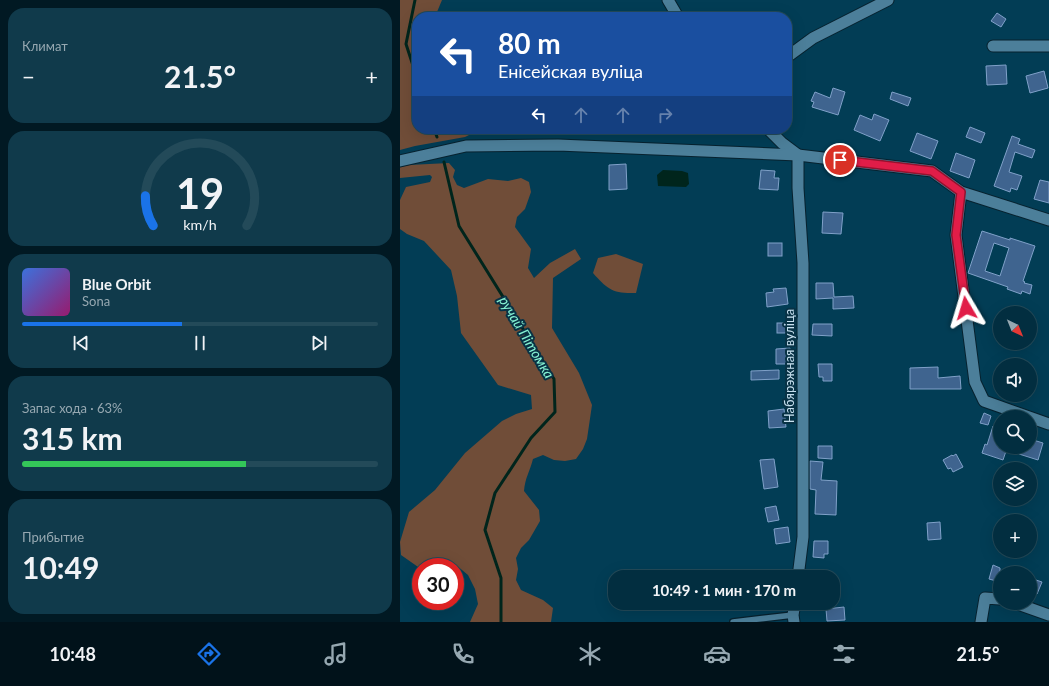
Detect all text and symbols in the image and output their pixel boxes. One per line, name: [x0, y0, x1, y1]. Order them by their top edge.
text: 80 m: [498, 26, 561, 60]
icon: left: [432, 28, 484, 80]
text: Климат: [22, 38, 68, 54]
text: 21.5°: [164, 58, 236, 94]
text: Енісейская вуліца: [498, 60, 643, 82]
text: −: [22, 63, 35, 90]
text: +: [365, 63, 378, 90]
icon: left: [528, 104, 550, 126]
icon: ahead: [570, 104, 592, 126]
icon: ahead: [612, 104, 634, 126]
icon: right: [654, 104, 676, 126]
pin: [823, 143, 857, 177]
icon: arrive: [829, 149, 851, 171]
text: 19: [176, 168, 224, 218]
text: km/h: [183, 216, 217, 233]
text: Blue Orbit: [82, 275, 151, 293]
position arrow: [945, 287, 987, 329]
text: Sona: [82, 293, 110, 309]
water label: ручай Пітомка: [496, 293, 558, 381]
north arrow: [993, 306, 1037, 350]
map controls: [993, 306, 1037, 610]
street label: Набярэжная вуліца: [781, 309, 797, 423]
icon: previous: [70, 332, 92, 354]
icon: pause: [189, 332, 211, 354]
icon: next: [308, 332, 330, 354]
button: sound: [993, 358, 1037, 402]
text: Запас хода · 63%: [22, 400, 123, 416]
button: search: [993, 410, 1037, 454]
text: 315 km: [22, 420, 123, 456]
button: layers: [993, 462, 1037, 506]
button: +: [993, 514, 1037, 558]
text: Прибытие: [22, 529, 84, 545]
text: 10:49: [22, 549, 99, 585]
speed limit sign: 30: [412, 558, 464, 610]
button: −: [993, 566, 1037, 610]
text: 10:49 · 1 мин · 170 m: [652, 581, 796, 599]
icon: directions: [195, 640, 223, 668]
icon: music: [322, 640, 350, 668]
icon: phone: [449, 640, 477, 668]
icon: climate: [576, 640, 604, 668]
icon: car: [703, 640, 731, 668]
icon: filters: [830, 640, 858, 668]
text: 10:48: [49, 643, 96, 665]
text: 21.5°: [956, 643, 1000, 665]

